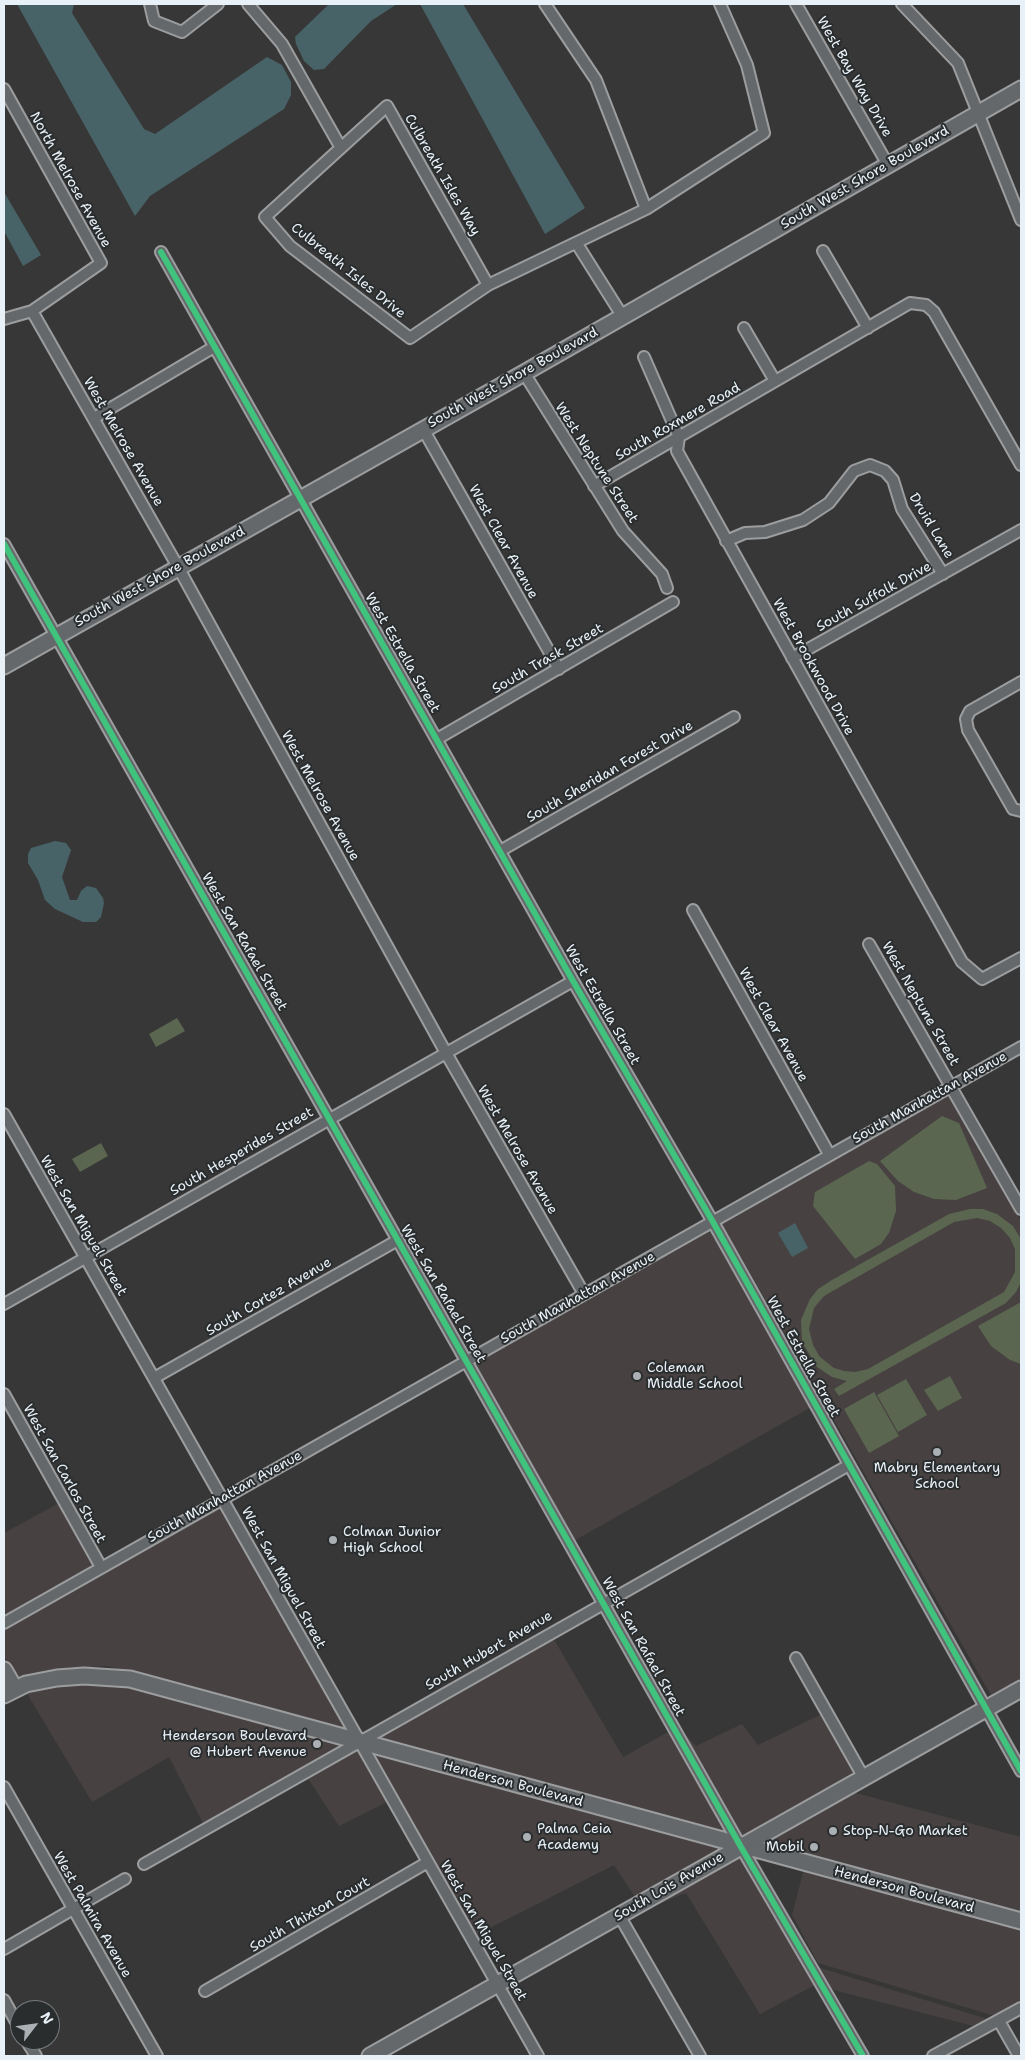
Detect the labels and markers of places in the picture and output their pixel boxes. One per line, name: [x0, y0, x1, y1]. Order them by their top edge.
place label: Coleman Middle School: [647, 1360, 743, 1392]
marker: Coleman Middle School: [631, 1370, 643, 1382]
marker: Mabry Elementary School: [931, 1446, 943, 1458]
place label: Mabry Elementary School: [874, 1460, 1000, 1492]
place label: Colman Junior High School: [343, 1524, 441, 1556]
marker: Colman Junior High School: [327, 1534, 339, 1546]
place label: Henderson Boulevard @ Hubert Avenue: [162, 1728, 307, 1760]
marker: Henderson Boulevard @ Hubert Avenue: [311, 1738, 323, 1750]
place label: Palma Ceia Academy: [537, 1821, 611, 1854]
place label: Stop-N-Go Market: [843, 1823, 968, 1839]
marker: Stop-N-Go Market: [827, 1825, 839, 1837]
marker: Palma Ceia Academy: [521, 1831, 533, 1843]
place label: Mobil: [766, 1839, 804, 1855]
marker: Mobil: [808, 1841, 820, 1853]

